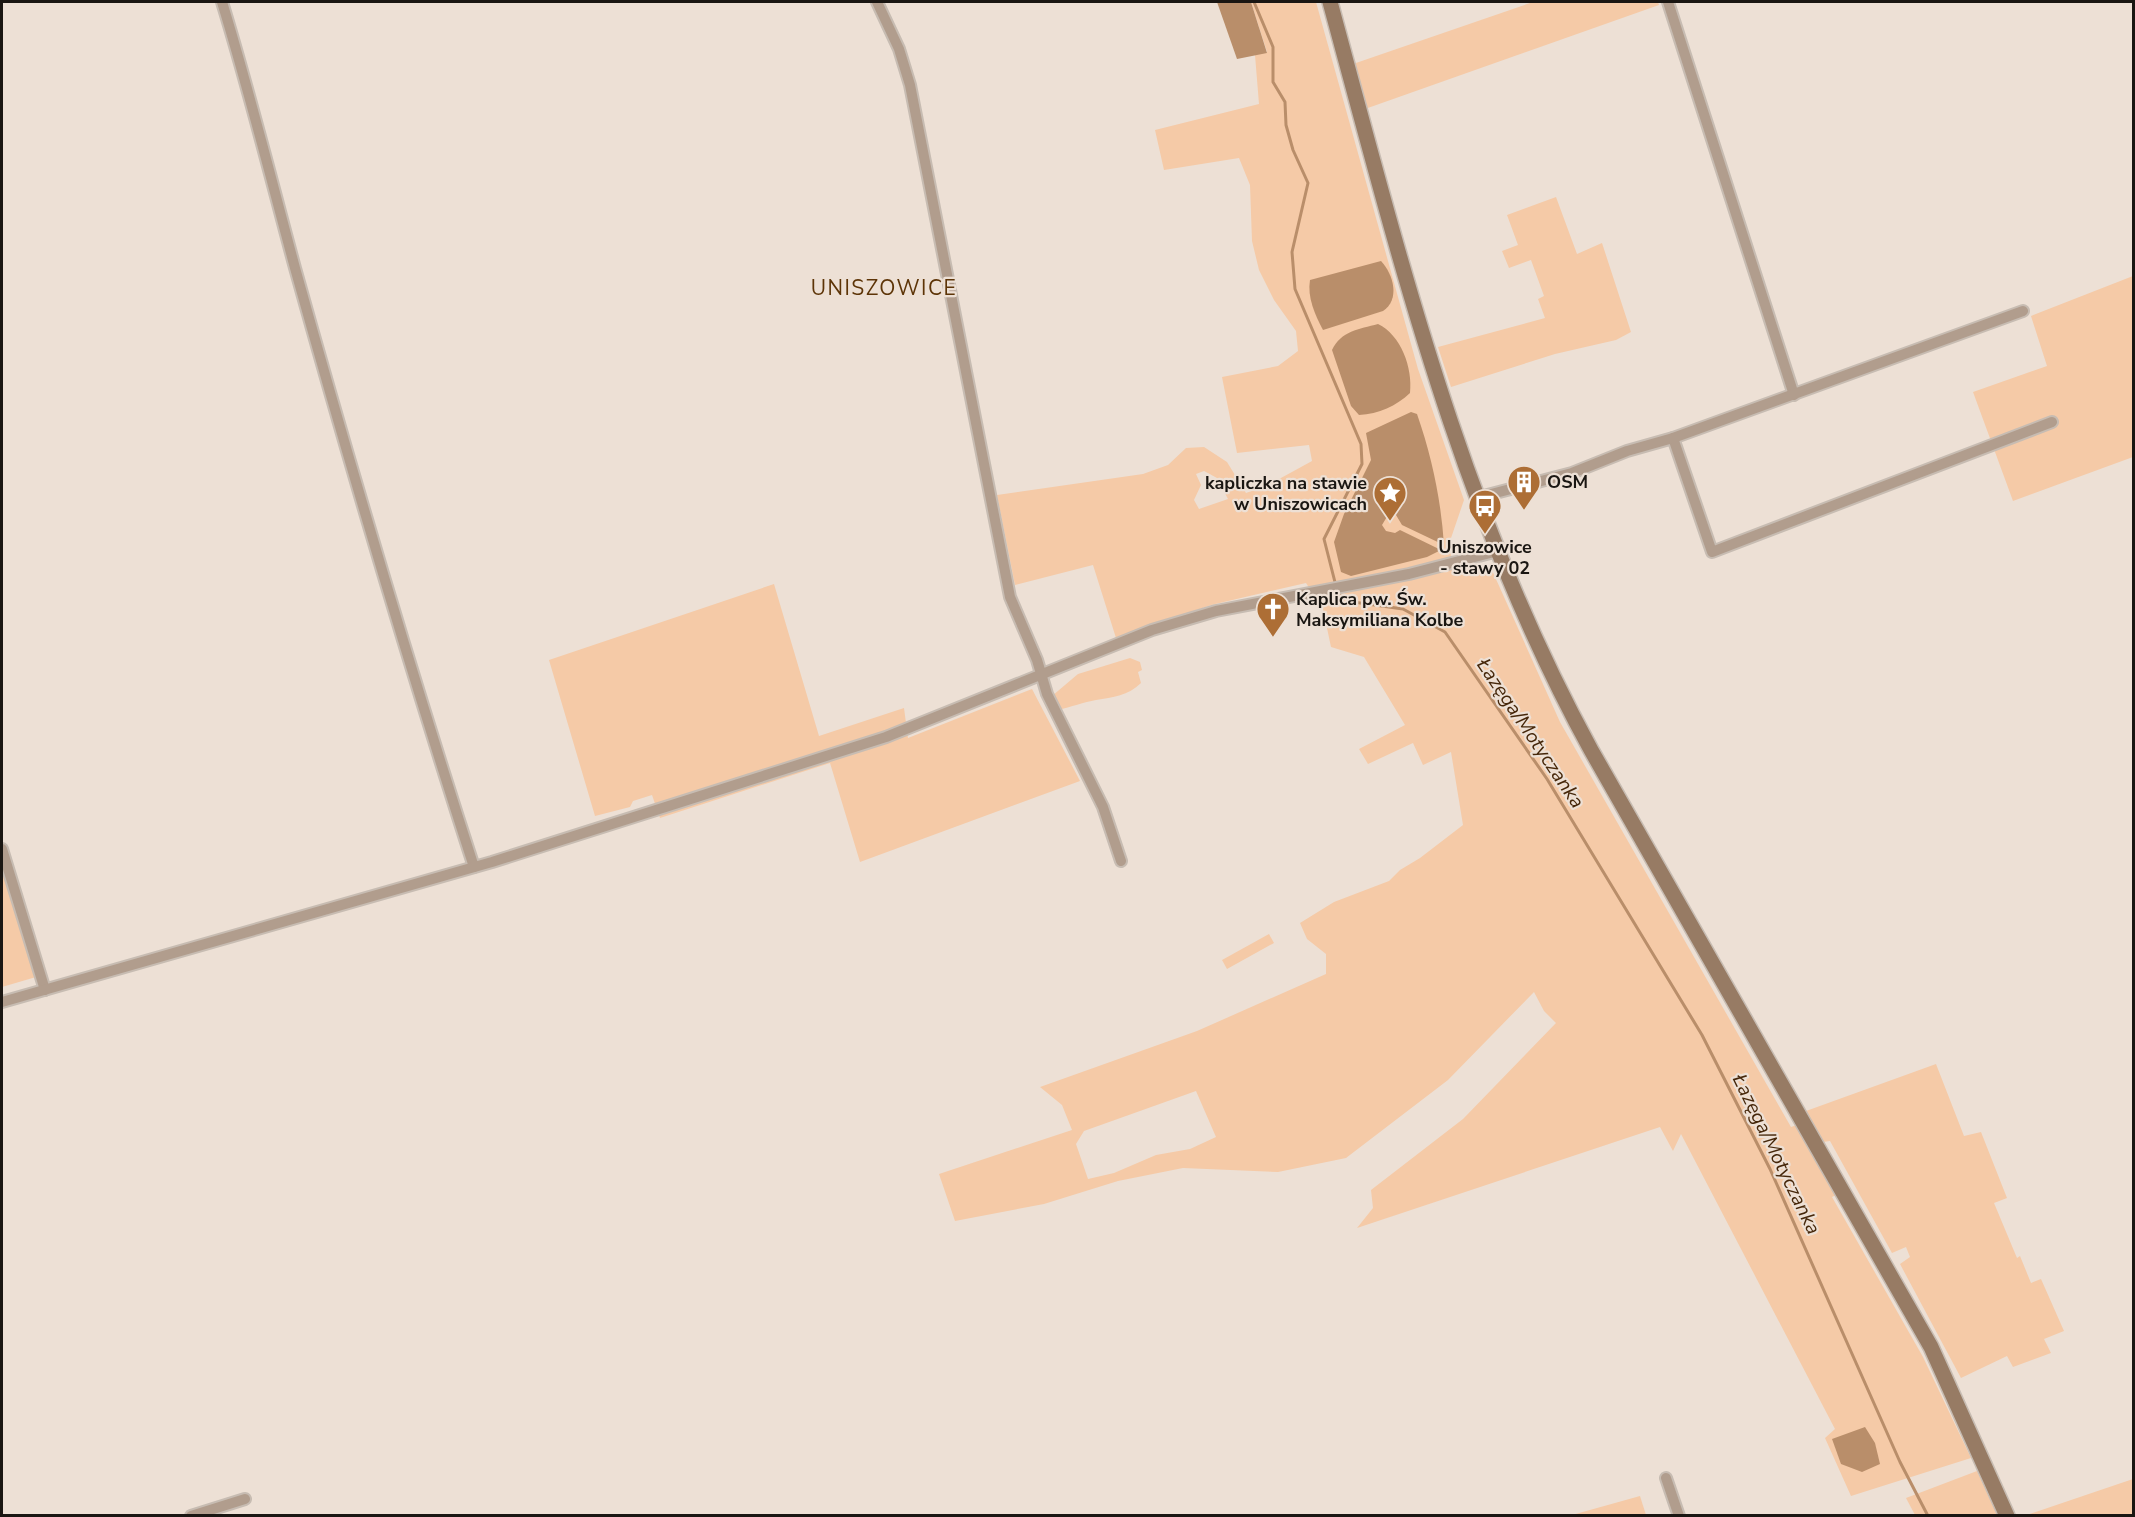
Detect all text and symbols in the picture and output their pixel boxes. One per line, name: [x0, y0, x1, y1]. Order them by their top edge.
district label: UNISZOWICE: [811, 274, 957, 302]
building icon: OSM: [1506, 464, 1542, 511]
place label: OSM: [1547, 470, 1588, 494]
place label: kapliczka na stawie w Uniszowicach: [1205, 471, 1367, 516]
place icon: kapliczka na stawie w Uniszowicach: [1372, 475, 1408, 522]
bus stop icon: Uniszowice - stawy 02: [1467, 488, 1503, 535]
place label: Uniszowice - stawy 02: [1438, 535, 1532, 580]
place label: Kaplica pw. Św. Maksymiliana Kolbe: [1296, 587, 1463, 632]
church icon: Kaplica pw. Św. Maksymiliana Kolbe: [1255, 591, 1291, 638]
water label: Łazęga/Motyczanka: [1470, 652, 1591, 814]
water label: Łazęga/Motyczanka: [1726, 1069, 1827, 1239]

